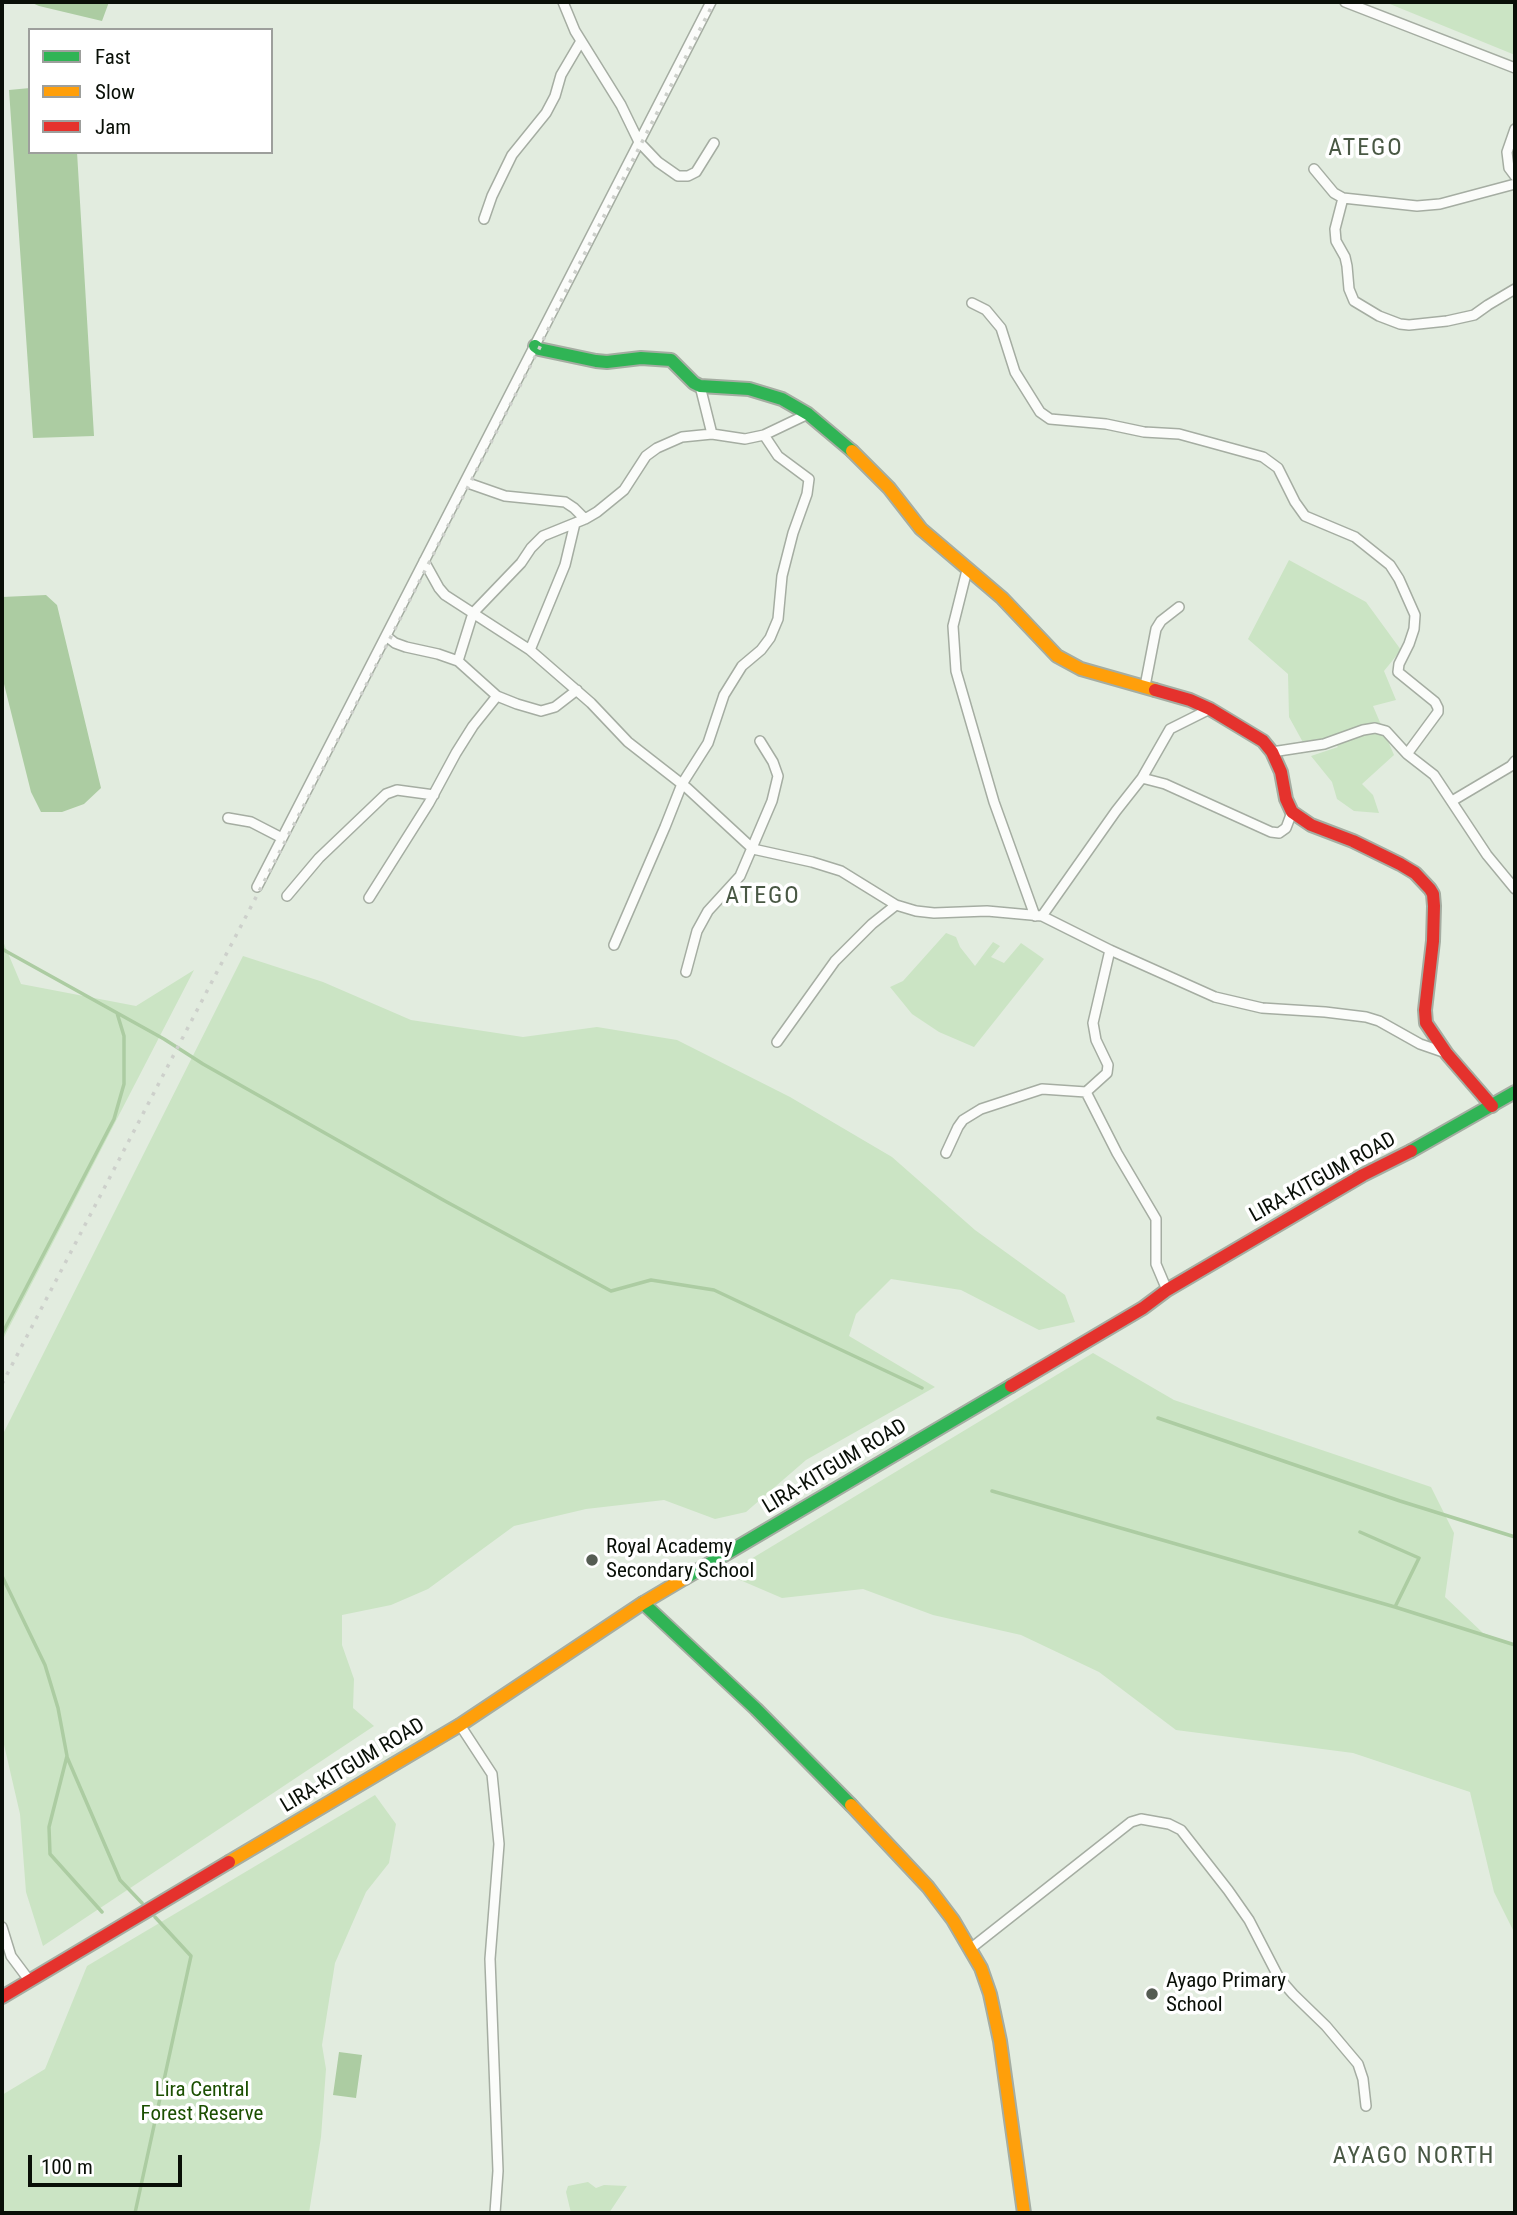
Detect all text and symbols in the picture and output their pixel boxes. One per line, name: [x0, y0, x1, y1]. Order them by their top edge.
legend: [28, 28, 273, 154]
text: Fast: [95, 45, 131, 69]
text: Slow: [95, 80, 135, 104]
text: Jam: [95, 115, 131, 139]
district label: ATEGO: [1329, 135, 1403, 163]
district label: ATEGO: [726, 883, 800, 911]
street label: LIRA-KITGUM ROAD: [1245, 1127, 1401, 1229]
street label: LIRA-KITGUM ROAD: [759, 1414, 911, 1520]
place label: Royal Academy Secondary School: [606, 1535, 754, 1585]
marker: Royal Academy Secondary School: [584, 1552, 600, 1568]
street label: LIRA-KITGUM ROAD: [277, 1713, 429, 1819]
place label: Ayago Primary School: [1166, 1969, 1286, 2019]
marker: Ayago Primary School: [1144, 1986, 1160, 2002]
park label: Lira Central Forest Reserve: [141, 2078, 263, 2128]
scale bar: [32, 2142, 186, 2186]
district label: AYAGO NORTH: [1334, 2143, 1494, 2171]
text: 100 m: [41, 2155, 93, 2179]

